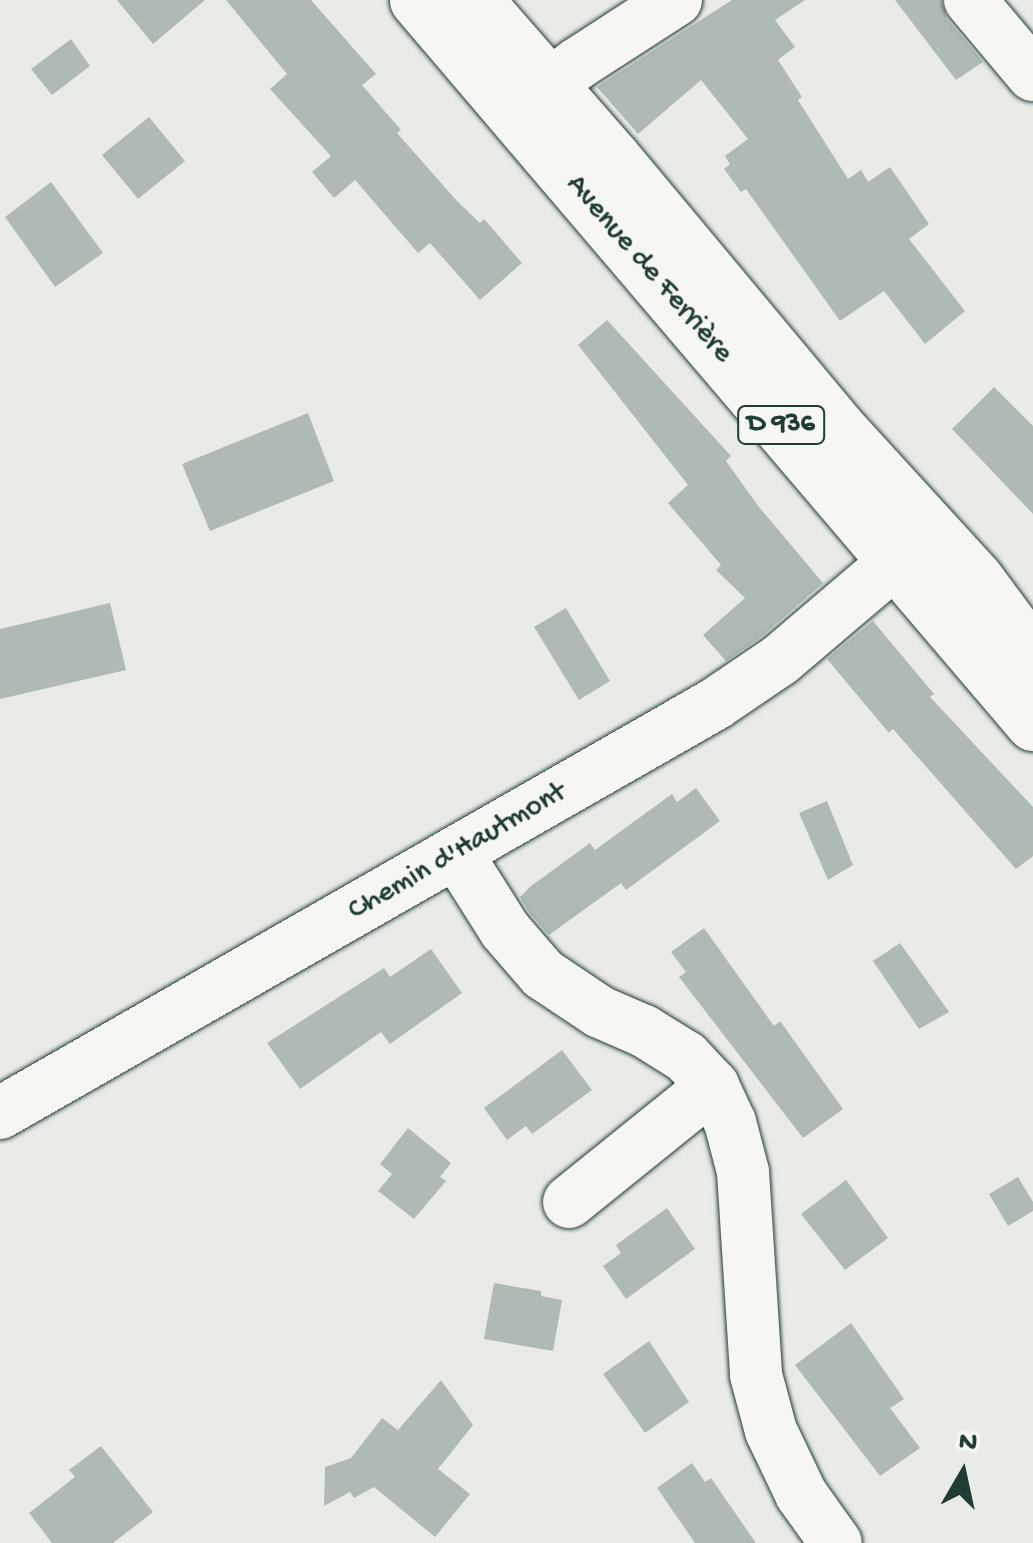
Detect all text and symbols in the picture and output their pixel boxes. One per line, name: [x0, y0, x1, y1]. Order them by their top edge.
street label: Avenue de Ferrière: [556, 169, 740, 371]
road number: D 936: [736, 402, 826, 448]
street label: Chemin d'Hautmont: [343, 776, 573, 930]
north arrow: [913, 1423, 1013, 1523]
text: N: [956, 1425, 979, 1461]

